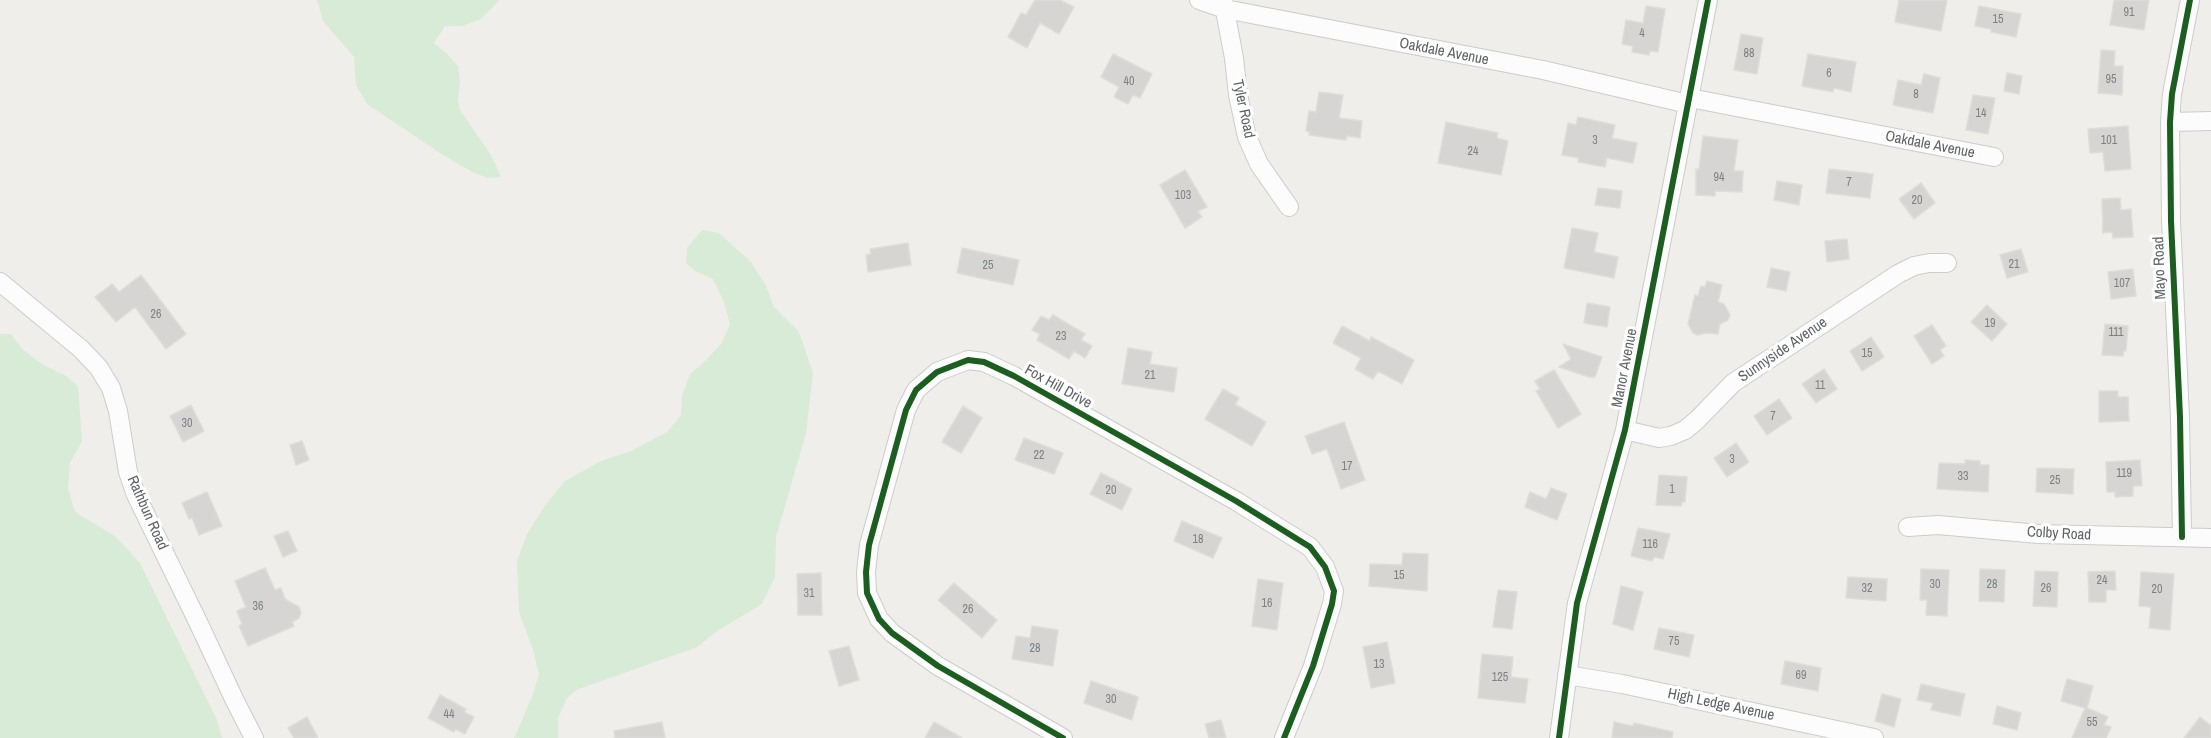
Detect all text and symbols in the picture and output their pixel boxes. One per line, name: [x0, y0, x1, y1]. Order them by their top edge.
house number: 91: [2124, 6, 2134, 20]
house number: 15: [1993, 13, 2003, 27]
house number: 4: [1639, 27, 1645, 41]
street label: Oakdale Avenue: [1398, 35, 1490, 69]
house number: 88: [1744, 47, 1754, 61]
house number: 6: [1826, 67, 1832, 81]
house number: 95: [2106, 73, 2116, 87]
house number: 40: [1124, 75, 1134, 89]
street label: Tyler Road: [1228, 78, 1258, 140]
house number: 8: [1913, 88, 1919, 102]
house number: 14: [1976, 107, 1986, 121]
street label: Oakdale Avenue: [1884, 128, 1976, 162]
house number: 3: [1592, 134, 1598, 148]
house number: 101: [2101, 134, 2117, 148]
house number: 24: [1468, 145, 1478, 159]
house number: 94: [1714, 171, 1724, 185]
house number: 7: [1846, 176, 1852, 190]
house number: 103: [1175, 189, 1191, 203]
house number: 20: [1912, 194, 1922, 208]
street label: Mayo Road: [2150, 236, 2170, 300]
house number: 21: [2009, 258, 2019, 272]
house number: 25: [983, 259, 993, 273]
house number: 107: [2114, 277, 2130, 291]
house number: 26: [151, 308, 161, 322]
street label: Sunnyside Avenue: [1735, 314, 1831, 386]
house number: 19: [1985, 317, 1995, 331]
house number: 111: [2109, 326, 2123, 340]
street label: Manor Avenue: [1609, 327, 1641, 409]
house number: 23: [1056, 330, 1066, 344]
house number: 15: [1862, 347, 1872, 361]
street label: Fox Hill Drive: [1021, 361, 1095, 413]
house number: 21: [1145, 369, 1155, 383]
house number: 11: [1815, 379, 1825, 393]
house number: 7: [1770, 410, 1776, 424]
house number: 30: [182, 417, 192, 431]
house number: 22: [1034, 449, 1044, 463]
house number: 3: [1729, 453, 1735, 467]
house number: 17: [1342, 460, 1352, 474]
house number: 119: [2116, 467, 2132, 481]
house number: 33: [1958, 470, 1968, 484]
street label: Rathbun Road: [123, 473, 171, 553]
house number: 25: [2050, 474, 2060, 488]
house number: 1: [1669, 483, 1675, 497]
house number: 20: [1106, 484, 1116, 498]
street label: Colby Road: [2026, 523, 2092, 545]
house number: 18: [1193, 533, 1203, 547]
house number: 116: [1642, 538, 1658, 552]
house number: 15: [1394, 569, 1404, 583]
house number: 24: [2097, 574, 2107, 588]
house number: 30: [1930, 578, 1940, 592]
house number: 28: [1987, 578, 1997, 592]
house number: 32: [1862, 582, 1872, 596]
house number: 26: [2041, 582, 2051, 596]
house number: 20: [2152, 583, 2162, 597]
house number: 31: [804, 587, 814, 601]
house number: 16: [1262, 597, 1272, 611]
house number: 36: [253, 600, 263, 614]
house number: 26: [963, 603, 973, 617]
house number: 75: [1669, 635, 1679, 649]
house number: 28: [1030, 642, 1040, 656]
house number: 13: [1374, 658, 1384, 672]
house number: 69: [1796, 669, 1806, 683]
house number: 125: [1492, 671, 1508, 685]
street label: High Ledge Avenue: [1666, 685, 1776, 725]
house number: 30: [1106, 693, 1116, 707]
house number: 44: [444, 708, 454, 722]
house number: 55: [2087, 716, 2097, 730]

